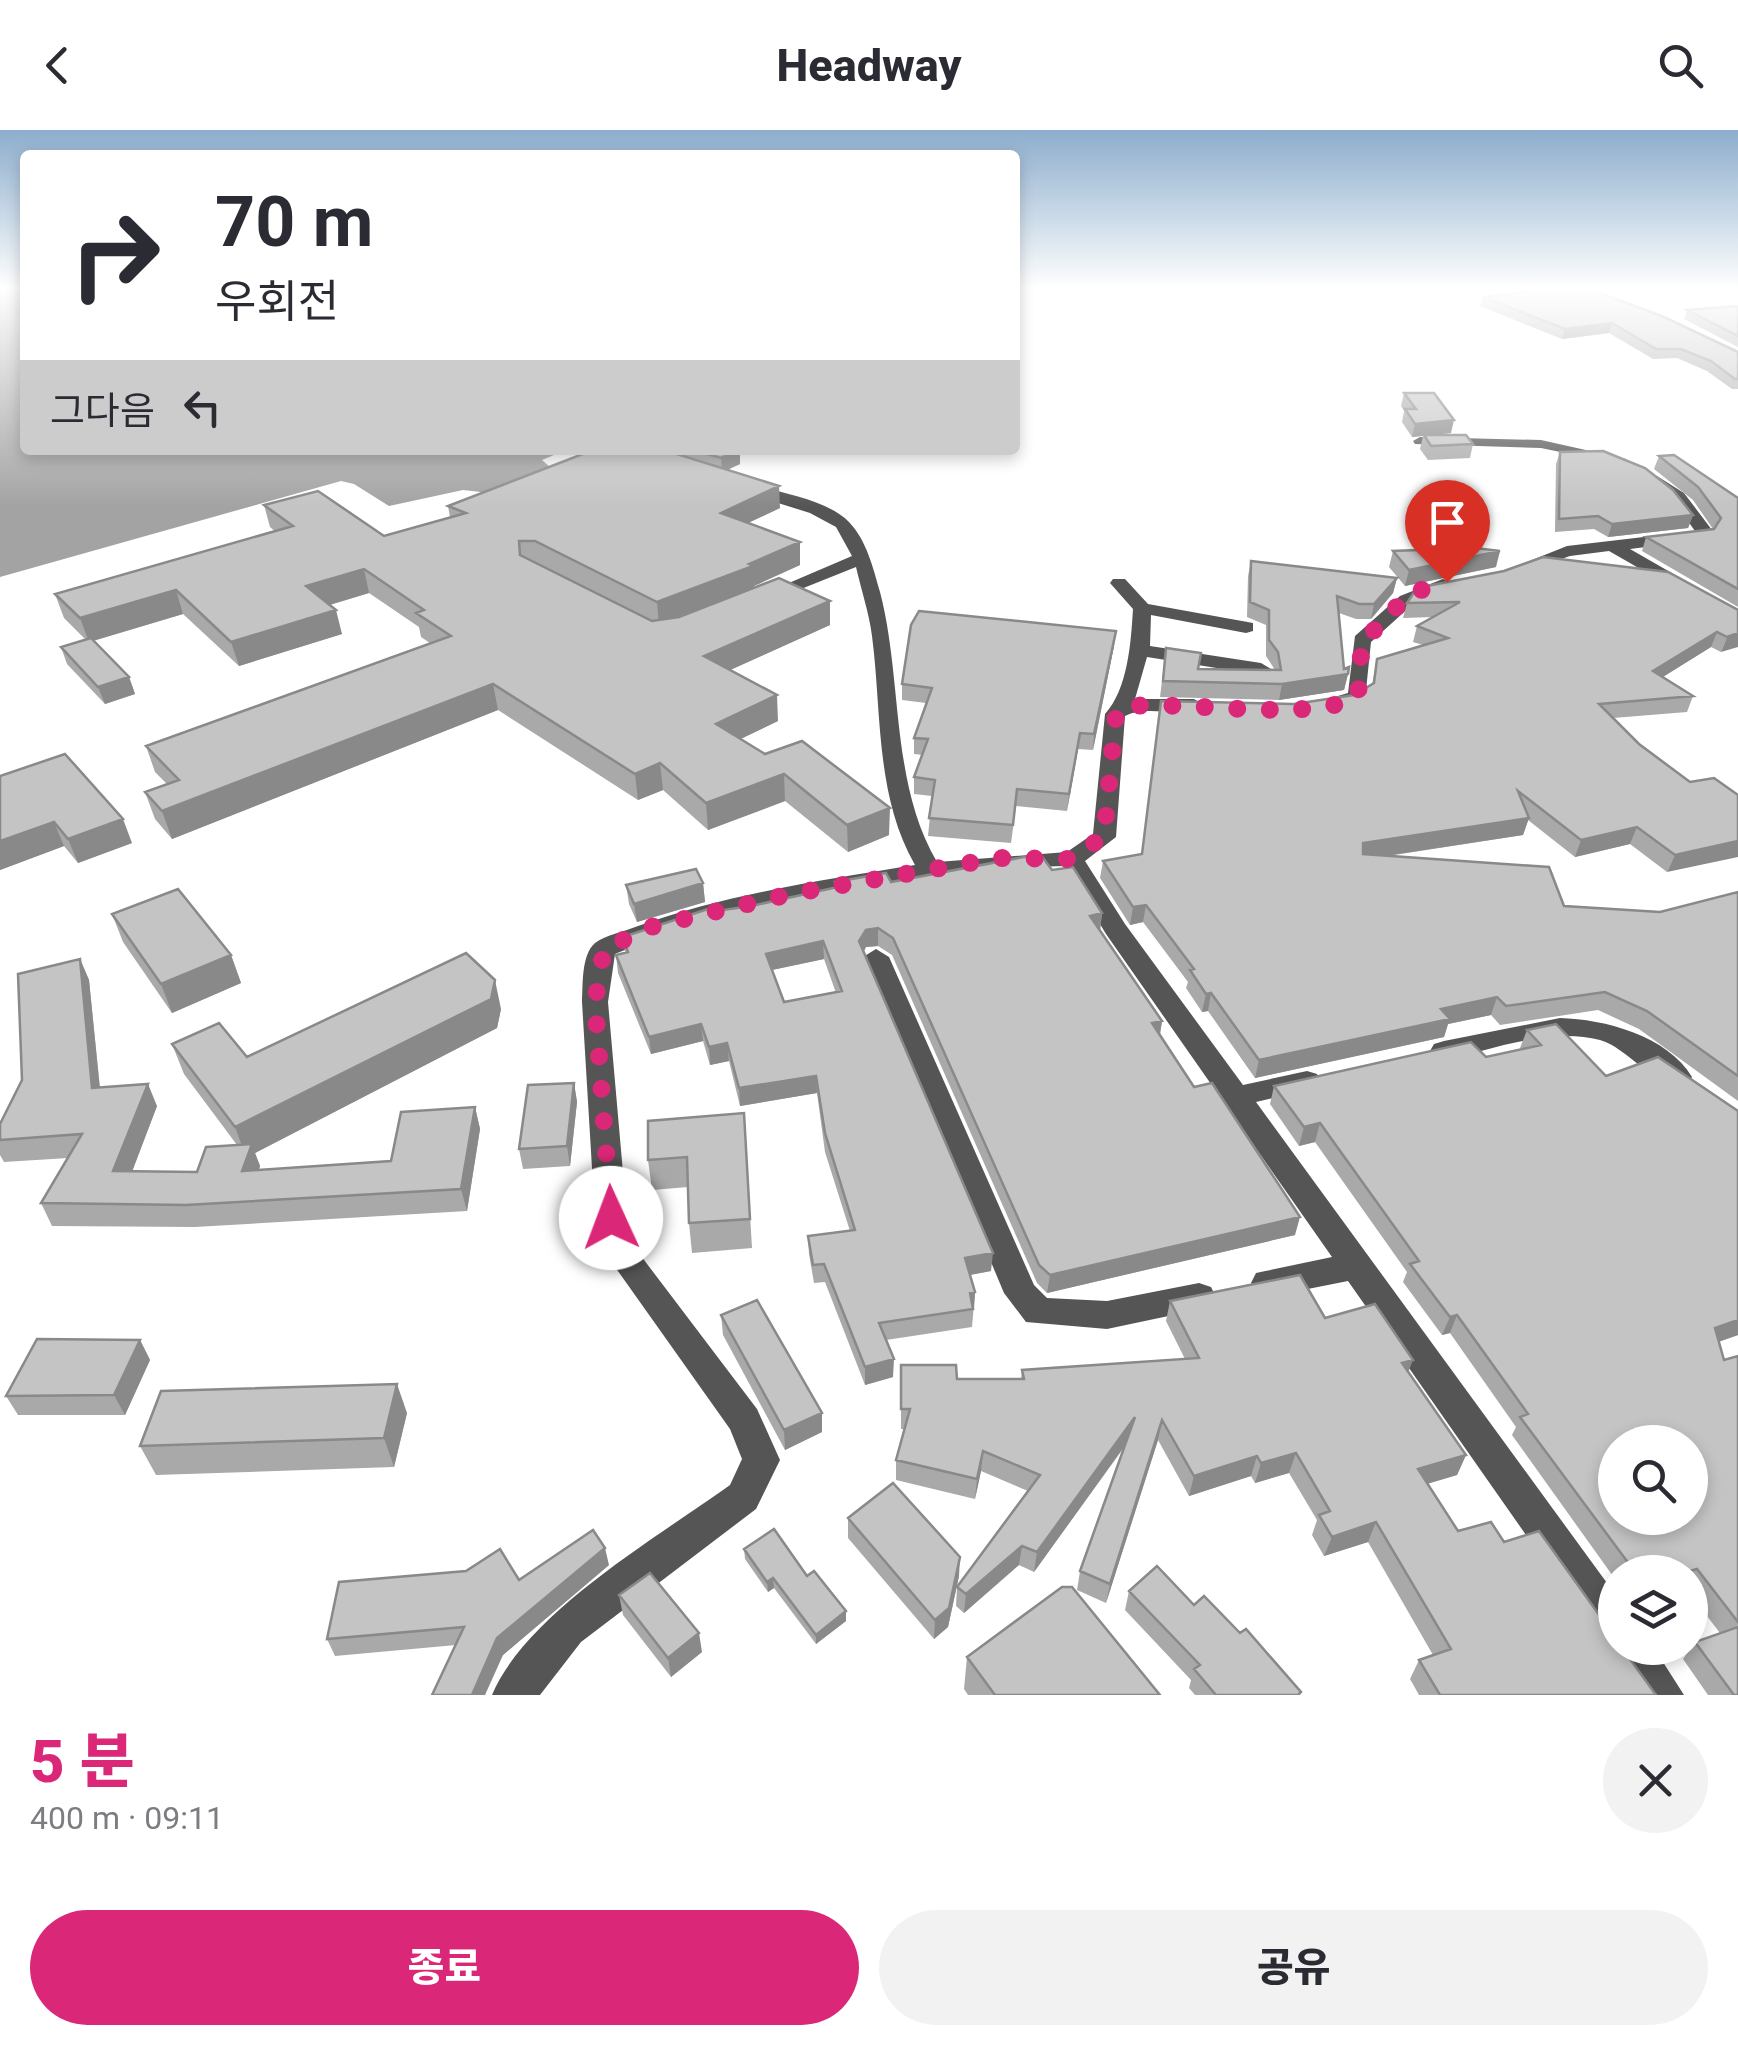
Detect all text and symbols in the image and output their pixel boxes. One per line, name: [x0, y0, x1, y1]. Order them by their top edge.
icon: back: [30, 38, 85, 93]
icon: search: [1653, 38, 1708, 93]
text: Headway: [777, 39, 961, 92]
text: 70 m: [215, 181, 373, 263]
icon: right: [50, 190, 180, 320]
text: 우회전: [215, 275, 339, 328]
icon: left: [175, 380, 230, 435]
text: 그다음: [50, 389, 155, 433]
pin: [1405, 480, 1490, 583]
icon: arrive: [1420, 495, 1475, 550]
position arrow: [559, 1166, 663, 1270]
map controls: [1598, 1425, 1708, 1665]
button: search: [1598, 1425, 1708, 1535]
button: layers: [1598, 1555, 1708, 1665]
text: 5 분: [30, 1726, 135, 1797]
button: close: [1603, 1728, 1708, 1833]
text: 400 m · 09:11: [30, 1799, 224, 1837]
button: 종료: [30, 1910, 859, 2025]
button: 공유: [879, 1910, 1708, 2025]

